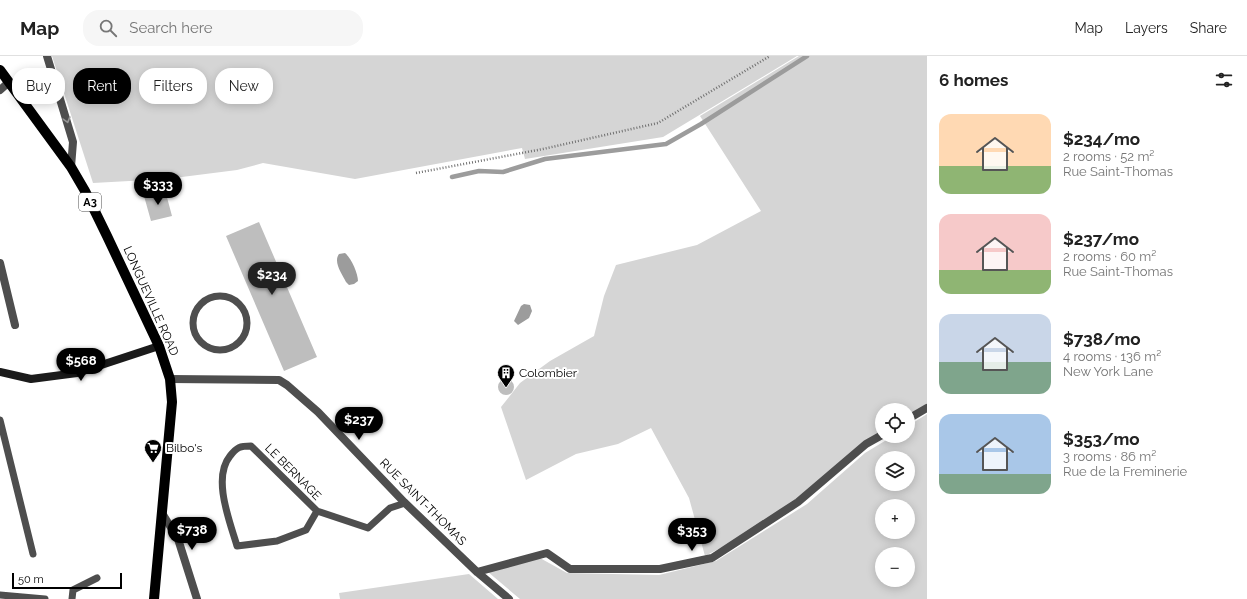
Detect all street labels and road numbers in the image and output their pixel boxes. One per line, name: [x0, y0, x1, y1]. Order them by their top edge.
road number: A3: [79, 193, 101, 211]
street label: LONGUEVILLE ROAD: [120, 244, 182, 358]
street label: LE BERNAGE: [262, 441, 324, 503]
street label: RUE SAINT-THOMAS: [377, 456, 469, 548]

